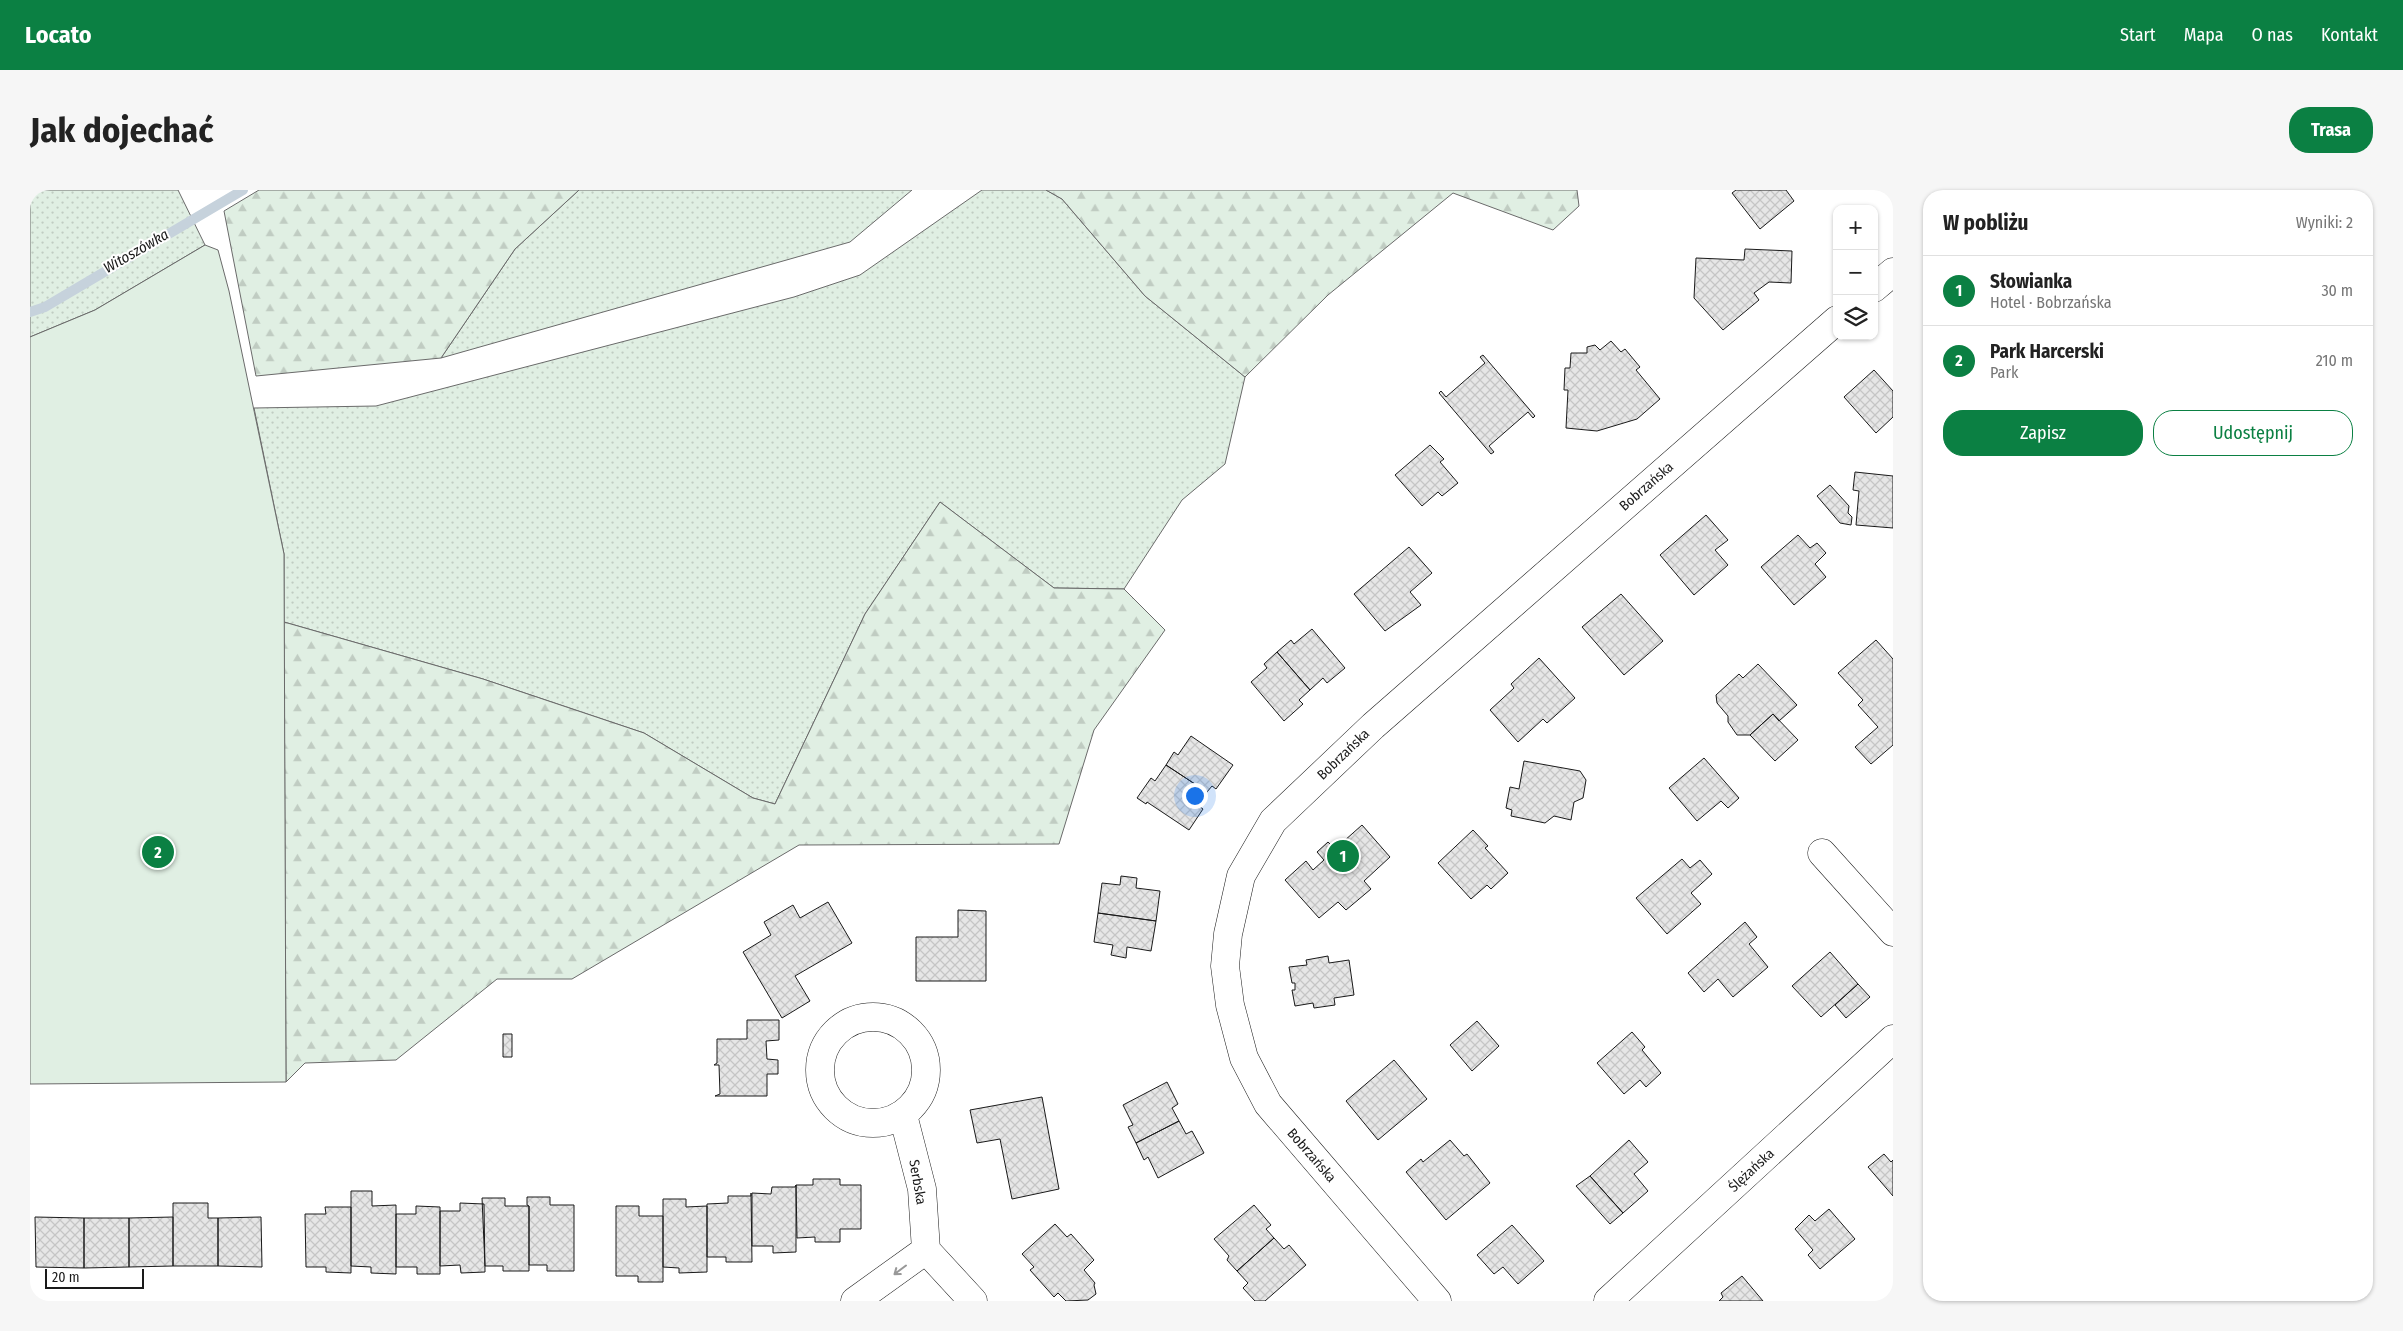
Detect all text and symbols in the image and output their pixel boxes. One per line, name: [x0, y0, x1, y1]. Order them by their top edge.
text: Locato: [25, 21, 91, 49]
text: Start: [2120, 24, 2156, 46]
text: Mapa: [2184, 24, 2224, 46]
text: O nas: [2252, 24, 2293, 46]
text: Kontakt: [2321, 24, 2378, 46]
button: Trasa: [2289, 107, 2373, 153]
text: Jak dojechać: [30, 109, 213, 151]
map controls: [1833, 205, 1878, 340]
button: +: [1833, 205, 1878, 250]
text: W pobliżu: [1943, 210, 2028, 236]
text: Wyniki: 2: [2296, 213, 2353, 232]
water label: Witoszówka: [100, 225, 172, 277]
button: −: [1833, 250, 1878, 295]
text: Słowianka: [1990, 270, 2072, 293]
text: 1: [1956, 281, 1962, 300]
text: 30 m: [2321, 281, 2353, 300]
text: Hotel · Bobrzańska: [1990, 293, 2112, 312]
button: layers: [1833, 295, 1878, 340]
text: Park Harcerski: [1990, 340, 2104, 363]
text: 2: [1955, 351, 1963, 370]
text: 210 m: [2316, 351, 2353, 370]
text: Park: [1990, 363, 2018, 382]
button: Zapisz: [1943, 410, 2143, 456]
button: Udostępnij: [2153, 410, 2353, 456]
street label: Bobrzańska: [1616, 458, 1677, 514]
street label: Bobrzańska: [1314, 725, 1373, 783]
your location: [1182, 783, 1208, 809]
pin: 2: [142, 833, 174, 871]
pin: 1: [1327, 837, 1359, 875]
street label: Bobrzańska: [1284, 1125, 1340, 1186]
street label: Ślężańska: [1724, 1144, 1778, 1196]
street label: Serbska: [905, 1158, 930, 1206]
one-way arrow: [894, 1264, 907, 1275]
scale bar: [45, 1266, 144, 1289]
text: 20 m: [52, 1269, 80, 1286]

